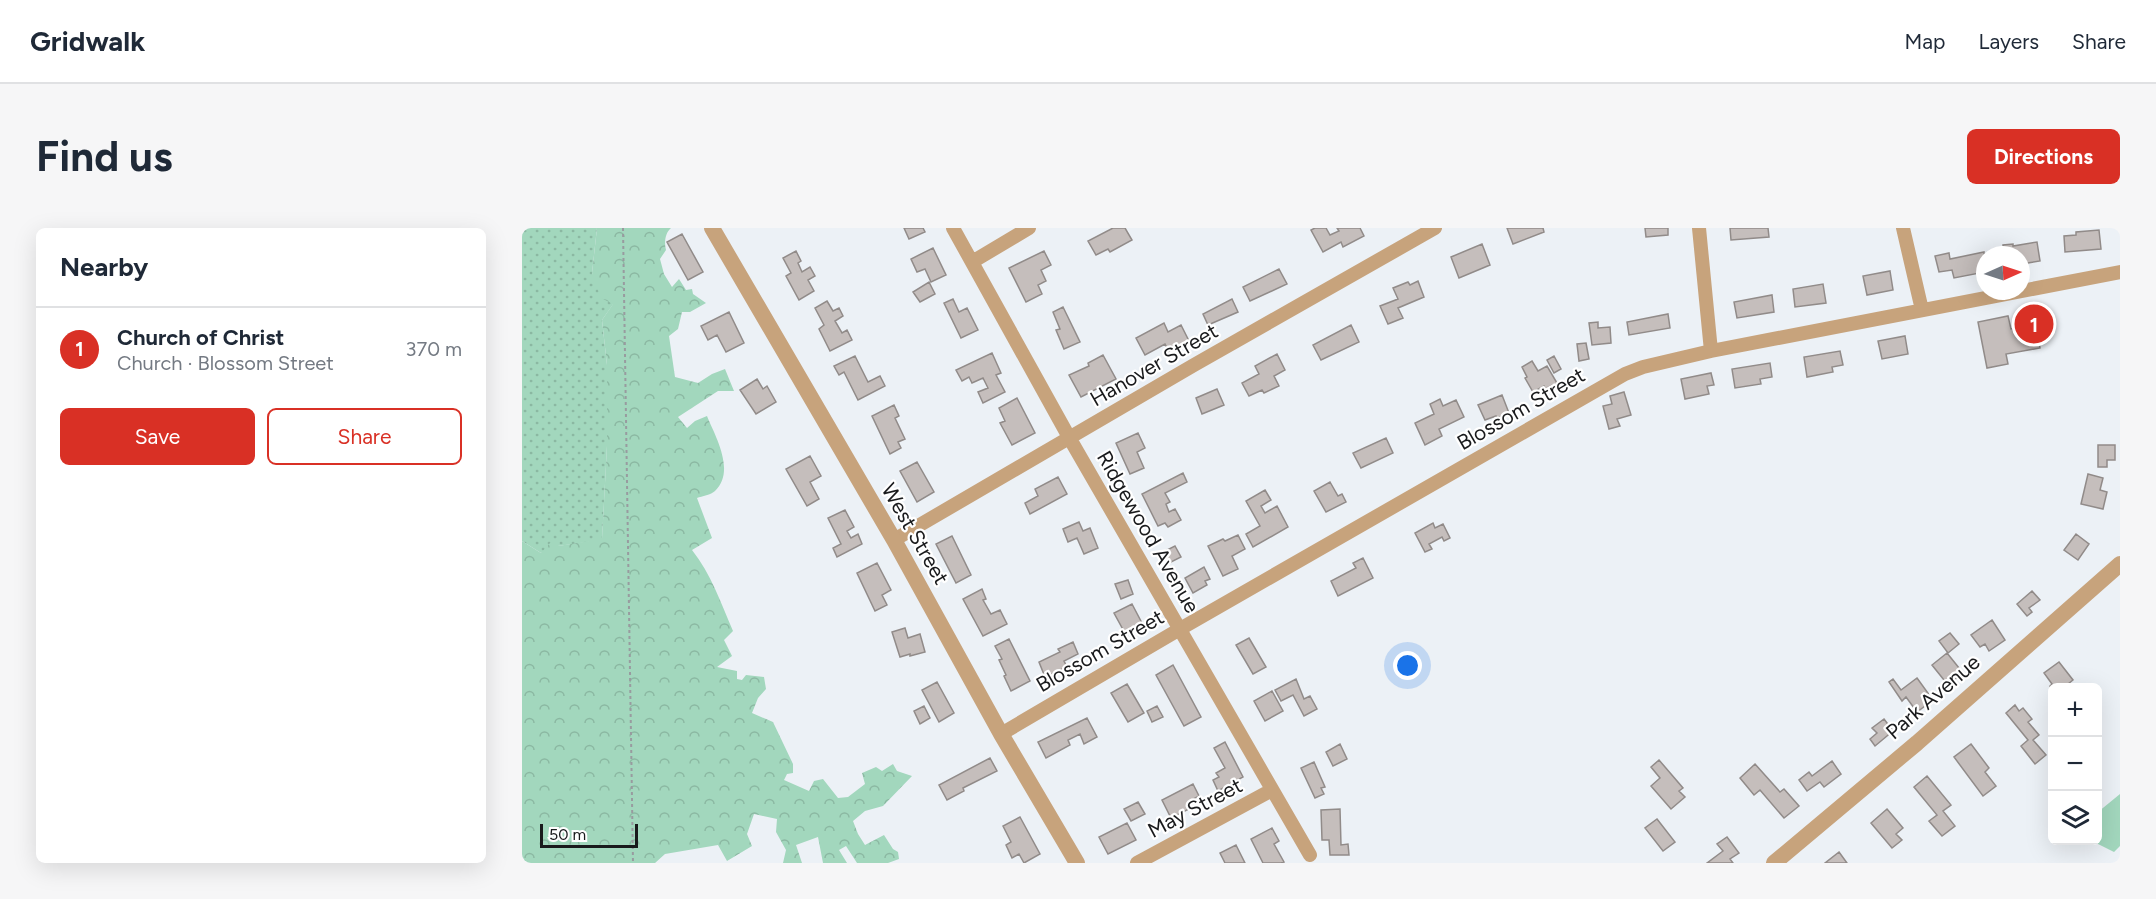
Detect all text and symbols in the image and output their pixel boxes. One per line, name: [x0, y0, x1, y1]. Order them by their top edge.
text: Gridwalk: [30, 24, 145, 58]
text: Map: [1905, 29, 1945, 54]
text: Layers: [1978, 29, 2039, 54]
text: Share: [2072, 29, 2126, 54]
button: Directions: [1967, 129, 2120, 184]
text: Find us: [36, 131, 173, 182]
north arrow: [1976, 246, 2030, 300]
text: Nearby: [60, 251, 148, 283]
pin: 1: [2014, 302, 2054, 346]
street label: Hanover Street: [1085, 318, 1222, 411]
text: Church of Christ: [117, 324, 284, 351]
text: 1: [75, 337, 84, 361]
text: 370 m: [406, 337, 462, 361]
text: Church · Blossom Street: [117, 351, 334, 375]
street label: Blossom Street: [1452, 362, 1589, 455]
button: Save: [60, 408, 255, 465]
button: Share: [267, 408, 462, 465]
street label: Ridgewood Avenue: [1092, 446, 1205, 617]
street label: West Street: [876, 479, 954, 589]
street label: Blossom Street: [1031, 604, 1168, 697]
street label: Park Avenue: [1881, 649, 1985, 744]
your location: [1393, 651, 1422, 680]
map controls: [2048, 683, 2102, 845]
button: +: [2048, 683, 2102, 737]
button: −: [2048, 737, 2102, 791]
street label: May Street: [1143, 772, 1246, 843]
button: layers: [2048, 791, 2102, 845]
scale bar: [540, 821, 638, 848]
text: 50 m: [549, 825, 586, 844]

